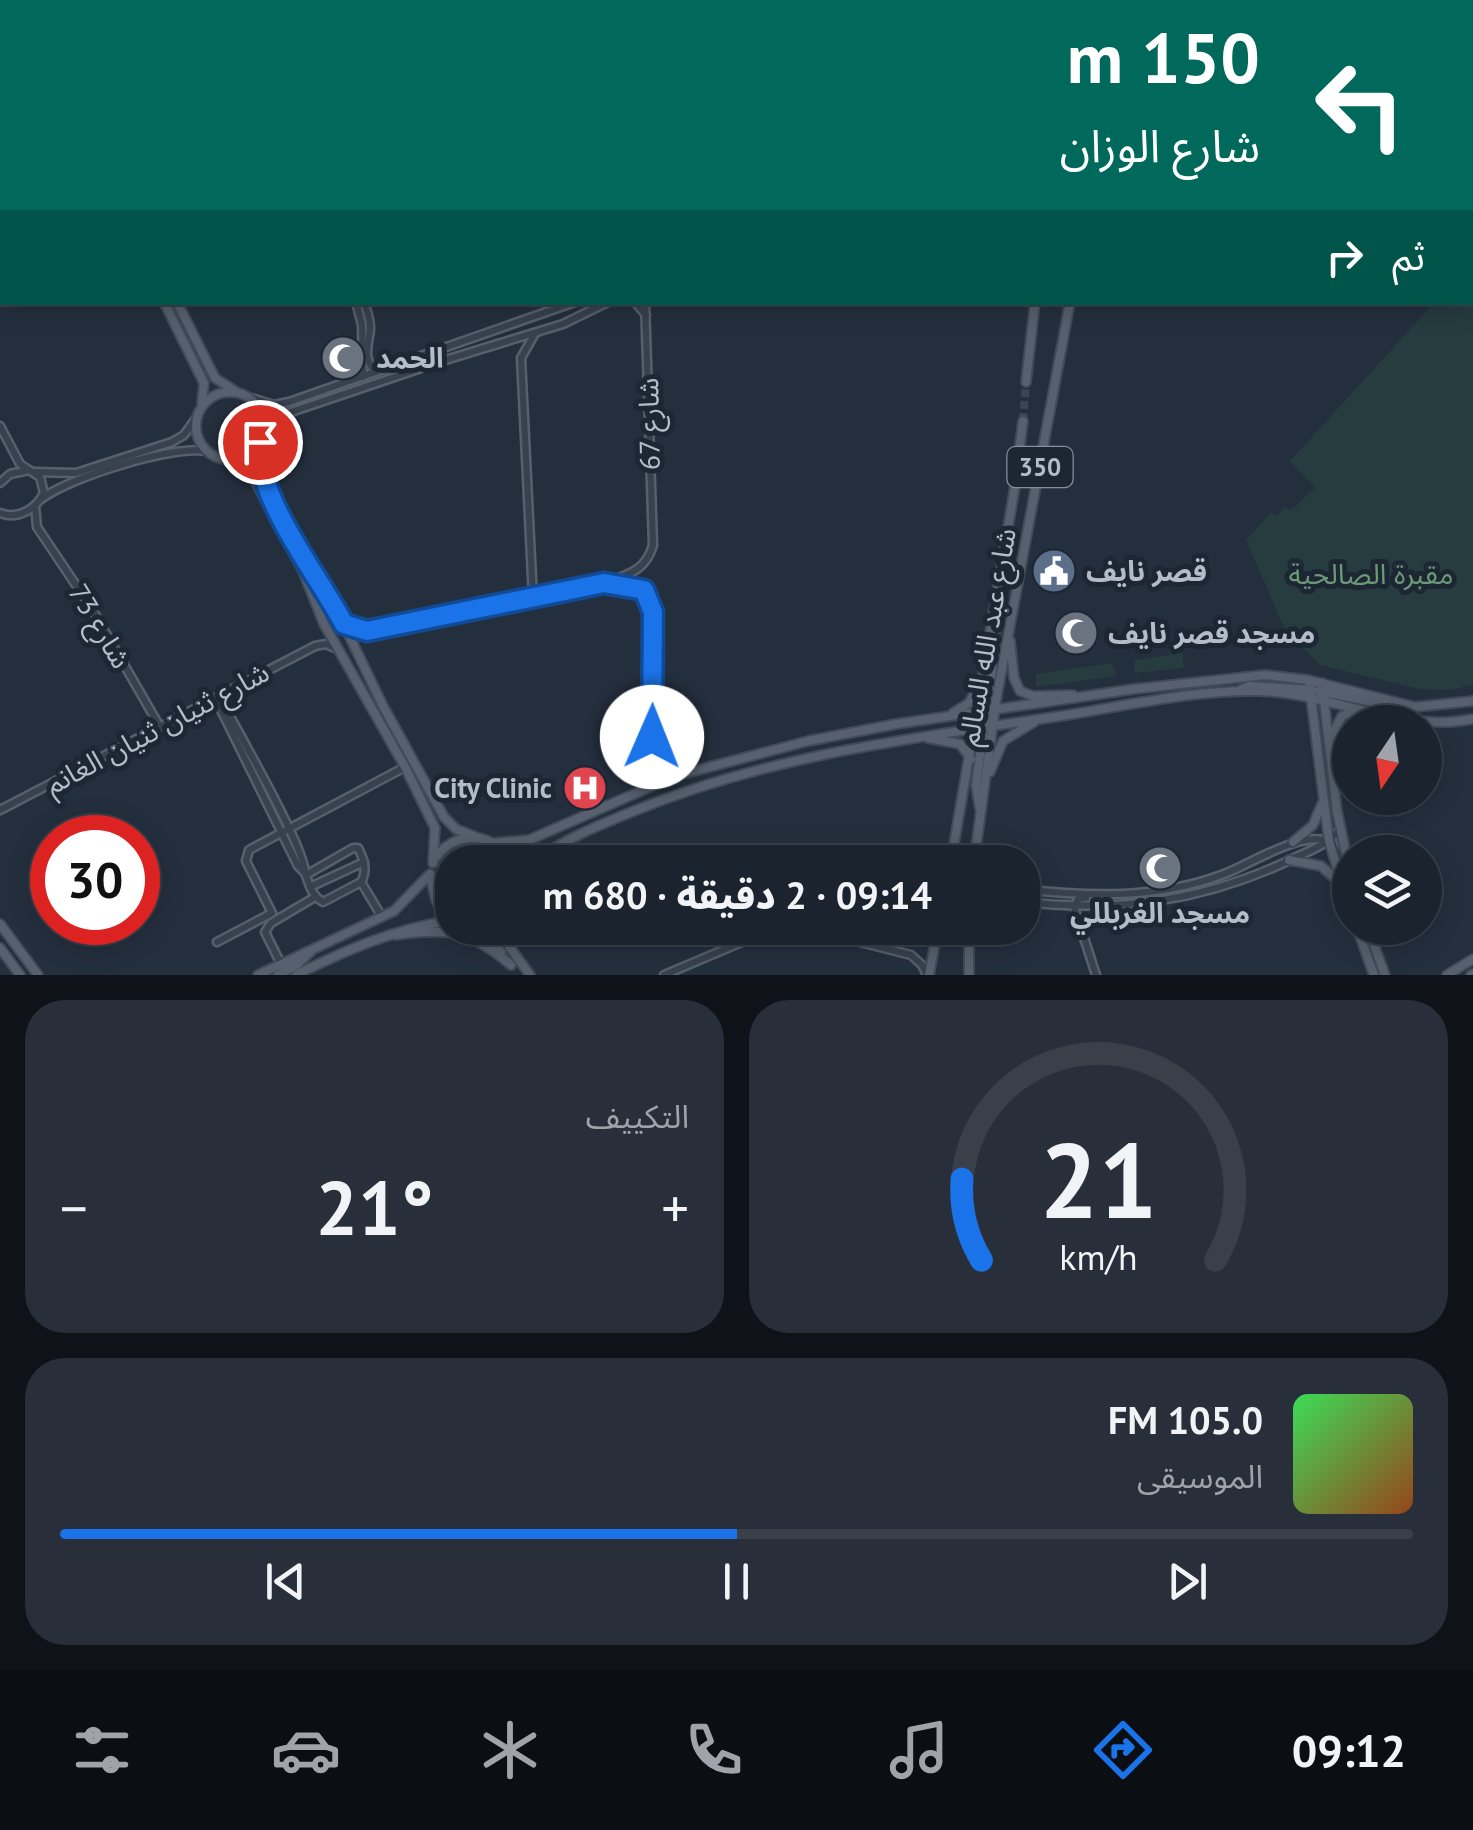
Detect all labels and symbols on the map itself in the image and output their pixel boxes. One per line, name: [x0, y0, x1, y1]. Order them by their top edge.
mosque icon: الحمد: [320, 335, 366, 381]
place label: الحمد: [376, 339, 444, 376]
street label: شارع 67: [629, 377, 671, 471]
pin: [218, 400, 303, 485]
road number: 350: [1008, 447, 1072, 487]
street label: شارع عبد الله السالم: [949, 525, 1028, 749]
public building icon: قصر نايف: [1031, 548, 1077, 594]
place label: قصر نايف: [1086, 552, 1207, 589]
park label: مقبرة الصالحية: [1289, 555, 1453, 592]
street label: شارع 73: [58, 577, 140, 676]
mosque icon: مسجد قصر نايف: [1053, 610, 1099, 656]
place label: مسجد قصر نايف: [1108, 614, 1315, 651]
street label: شارع ثنيان ثنيان الغانم: [38, 653, 277, 806]
position arrow: [600, 685, 704, 789]
north arrow: [1332, 705, 1442, 815]
hospital icon: City Clinic: [562, 765, 608, 811]
place label: City Clinic: [434, 769, 552, 806]
speed limit sign: 30: [30, 815, 160, 945]
mosque icon: مسجد الغربللي: [1137, 845, 1183, 891]
place label: مسجد الغربللي: [1070, 894, 1250, 935]

